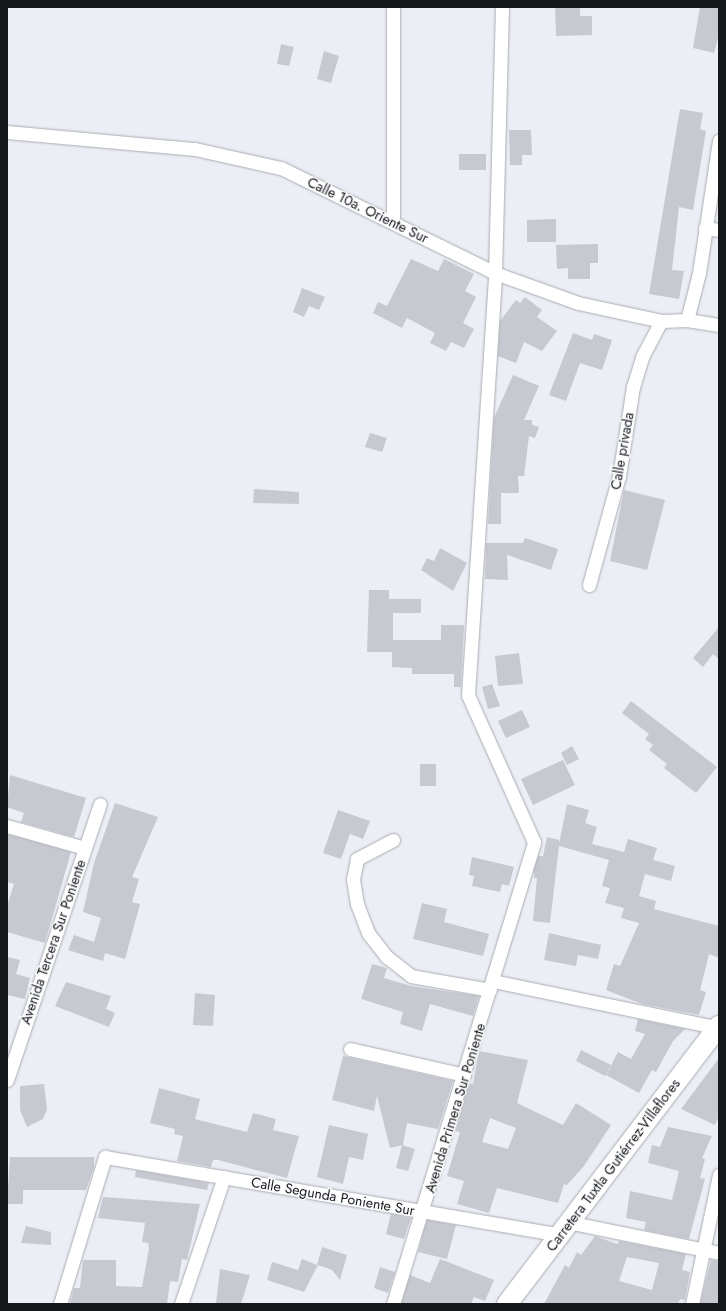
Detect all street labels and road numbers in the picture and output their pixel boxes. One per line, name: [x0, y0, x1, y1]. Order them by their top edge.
street label: Calle 10a. Oriente Sur: [305, 173, 431, 247]
street label: Calle privada: [607, 411, 637, 491]
street label: Avenida Tercera Sur Poniente: [17, 857, 89, 1027]
street label: Avenida Primera Sur Poniente: [421, 1021, 489, 1195]
street label: Carretera Tuxtla Gutiérrez-Villaflores: [543, 1075, 683, 1255]
street label: Calle Segunda Poniente Sur: [250, 1173, 416, 1219]

